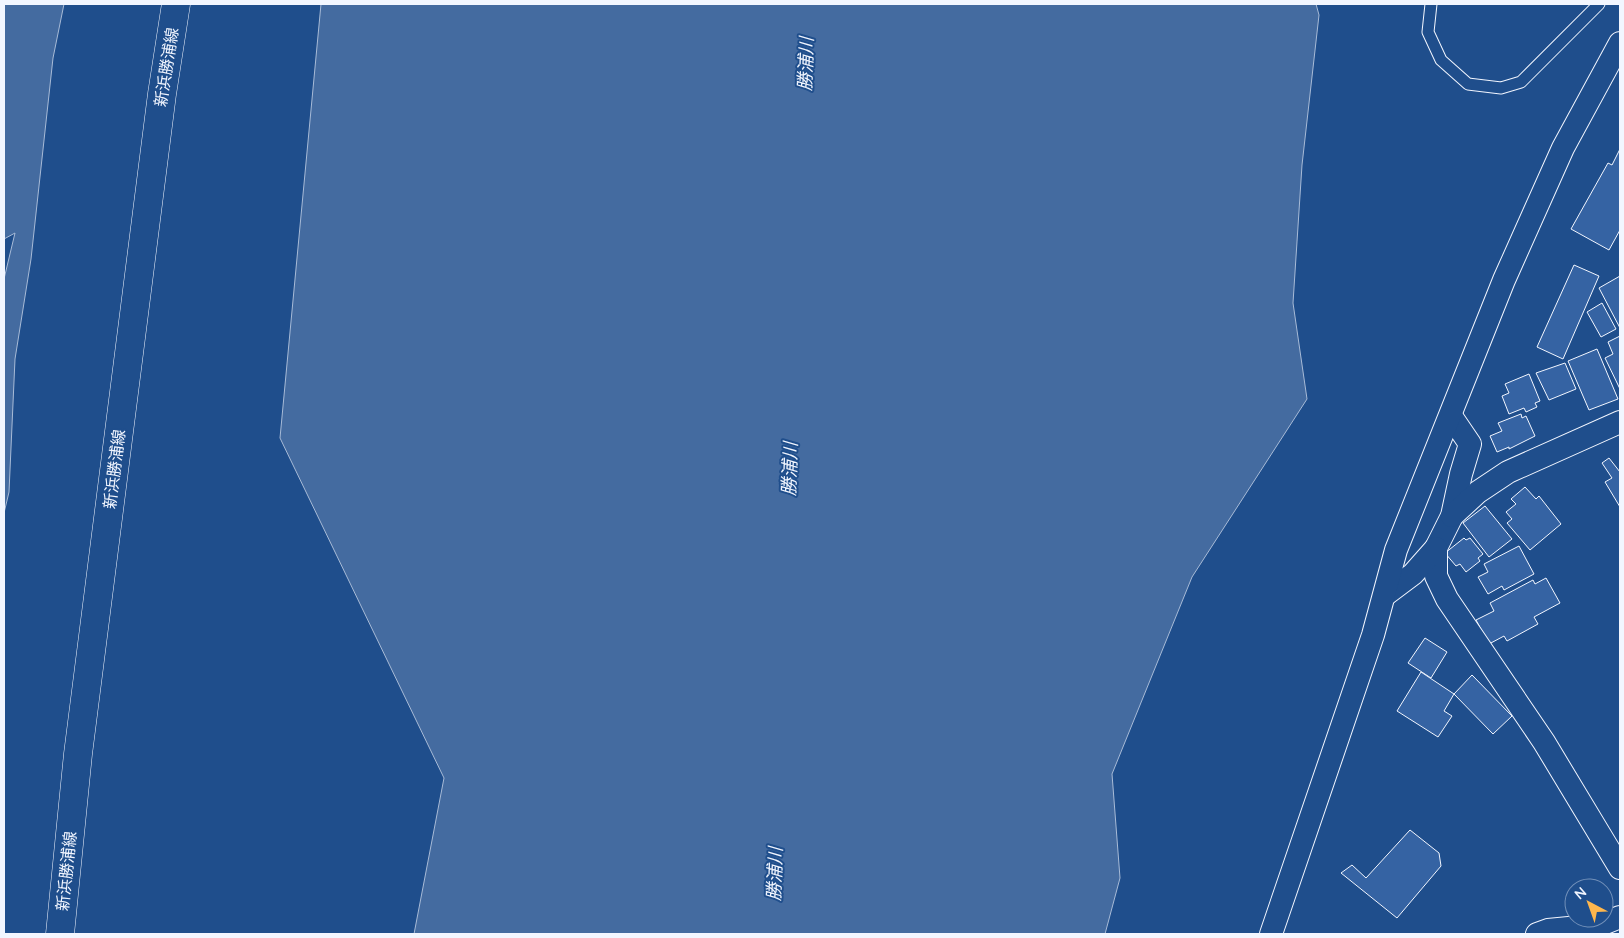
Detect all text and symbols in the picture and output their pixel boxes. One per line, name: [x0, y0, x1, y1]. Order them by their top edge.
street label: 新浜勝浦線: [150, 26, 182, 108]
water label: 勝浦川: [793, 35, 818, 91]
street label: 新浜勝浦線: [99, 428, 129, 510]
water label: 勝浦川: [777, 440, 802, 496]
street label: 新浜勝浦線: [52, 830, 80, 912]
water label: 勝浦川: [762, 845, 787, 901]
north arrow: [1564, 878, 1614, 928]
text: N: [1571, 883, 1590, 903]

